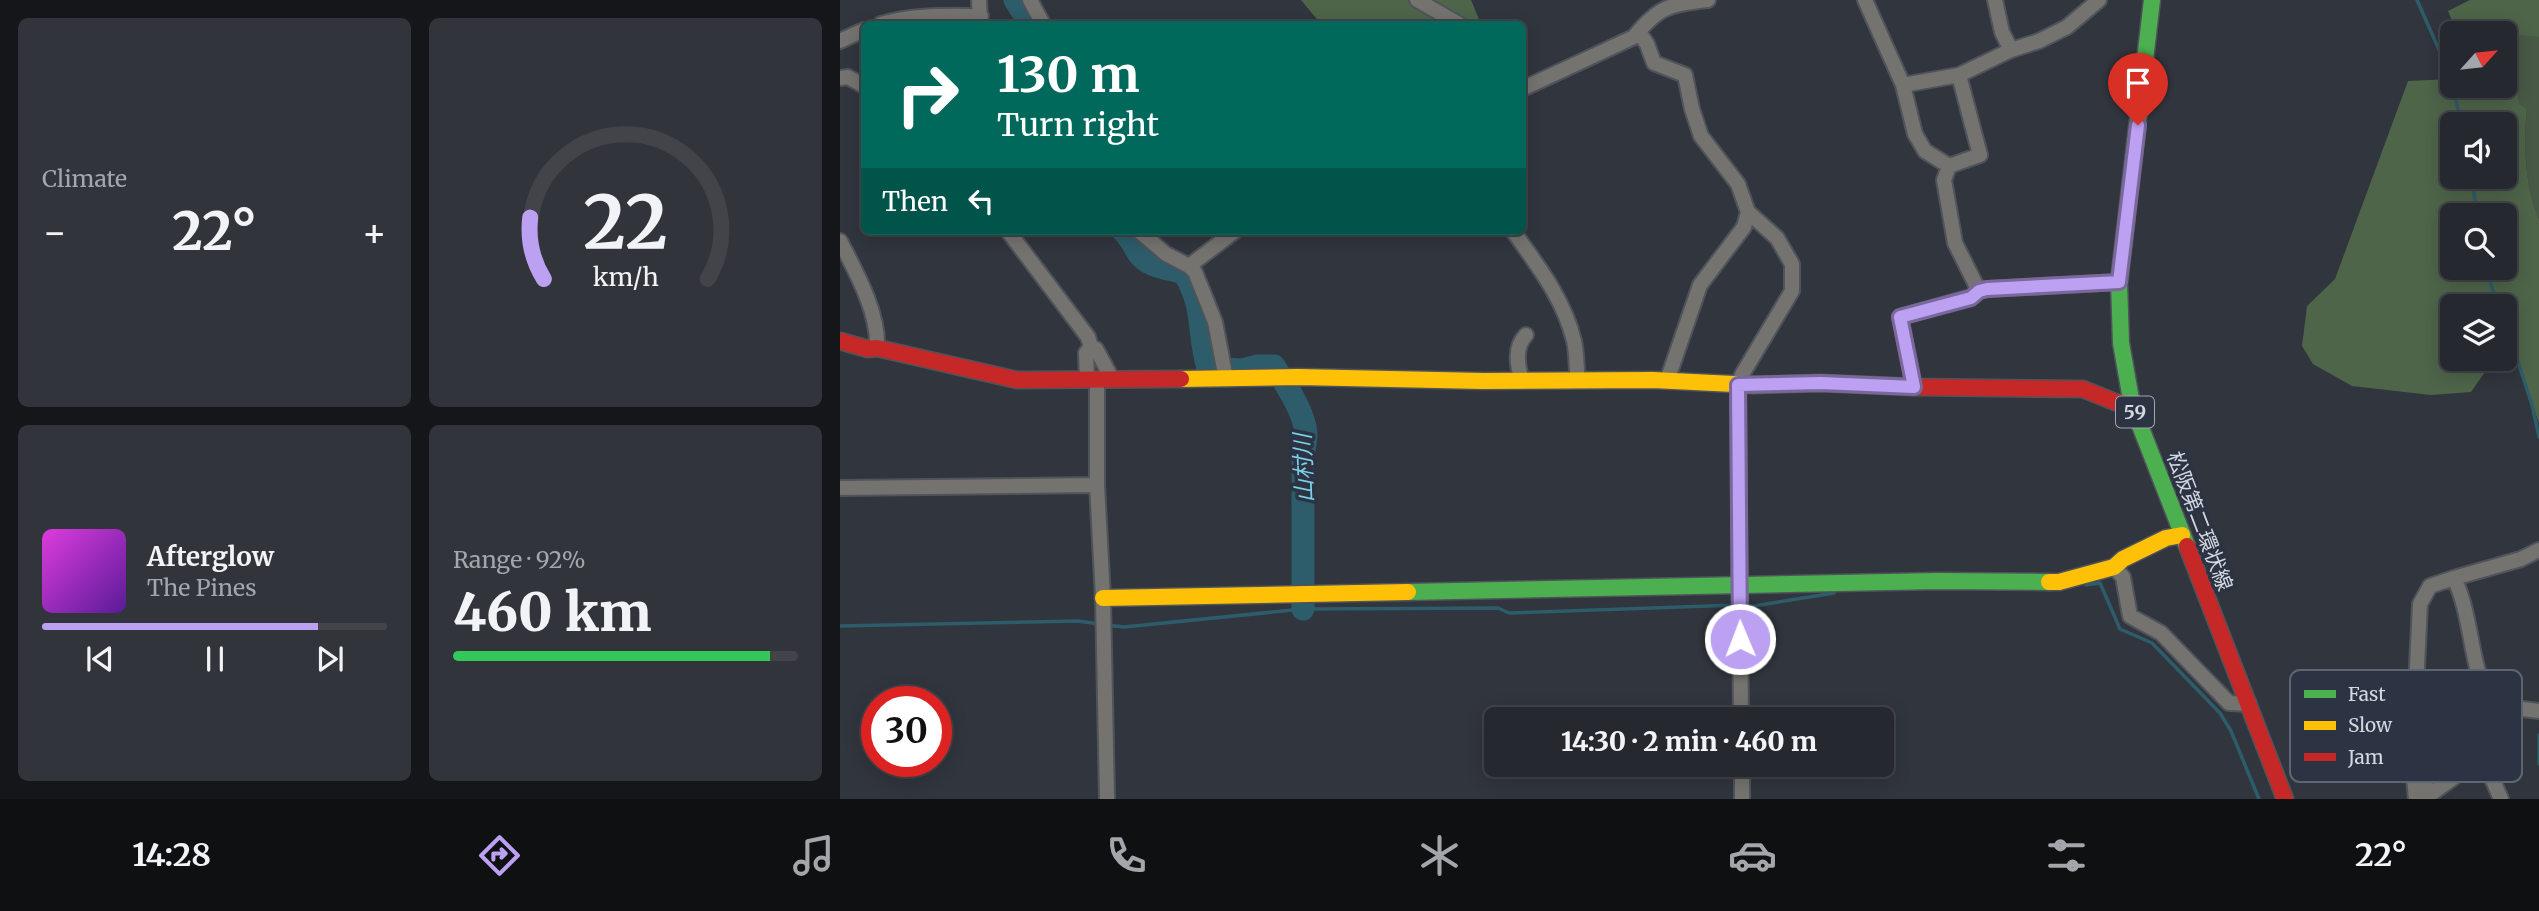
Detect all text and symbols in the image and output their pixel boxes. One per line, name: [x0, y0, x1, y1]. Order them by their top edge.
north arrow: [2440, 21, 2516, 98]
map controls: [2440, 21, 2517, 371]
text: 130 m: [997, 44, 1140, 105]
icon: right: [882, 49, 973, 140]
pin: [2108, 53, 2168, 125]
icon: arrive: [2119, 64, 2157, 102]
text: Turn right: [997, 105, 1159, 145]
button: sound: [2440, 112, 2517, 189]
text: Climate: [42, 164, 127, 193]
text: 22: [583, 177, 668, 269]
icon: left: [962, 182, 1000, 220]
text: Then: [882, 185, 948, 218]
text: 22°: [172, 199, 257, 264]
button: search: [2440, 203, 2517, 280]
text: −: [42, 209, 67, 256]
text: +: [362, 209, 387, 256]
text: km/h: [592, 260, 659, 292]
button: layers: [2440, 294, 2517, 371]
road number: 59: [2116, 396, 2154, 428]
water label: 山村川: [1287, 430, 1319, 503]
street label: 松阪第二環状線: [2161, 448, 2239, 594]
text: Afterglow: [147, 540, 274, 573]
text: Range · 92%: [453, 545, 586, 574]
text: The Pines: [147, 573, 257, 602]
text: 460 km: [453, 580, 652, 645]
position arrow: [1703, 602, 1777, 676]
icon: previous: [81, 640, 119, 678]
icon: pause: [196, 640, 234, 678]
icon: next: [311, 640, 349, 678]
legend: [2290, 670, 2522, 782]
text: Fast: [2348, 682, 2386, 706]
speed limit sign: 30: [861, 686, 952, 777]
text: Slow: [2348, 713, 2393, 737]
text: 14:30 · 2 min · 460 m: [1561, 725, 1817, 758]
text: Jam: [2347, 745, 2384, 769]
icon: directions: [475, 831, 524, 880]
icon: music: [789, 831, 838, 880]
icon: phone: [1102, 831, 1151, 880]
icon: climate: [1415, 831, 1464, 880]
icon: car: [1728, 831, 1777, 880]
icon: filters: [2042, 831, 2091, 880]
text: 14:28: [132, 835, 211, 875]
text: 22°: [2355, 835, 2407, 875]

